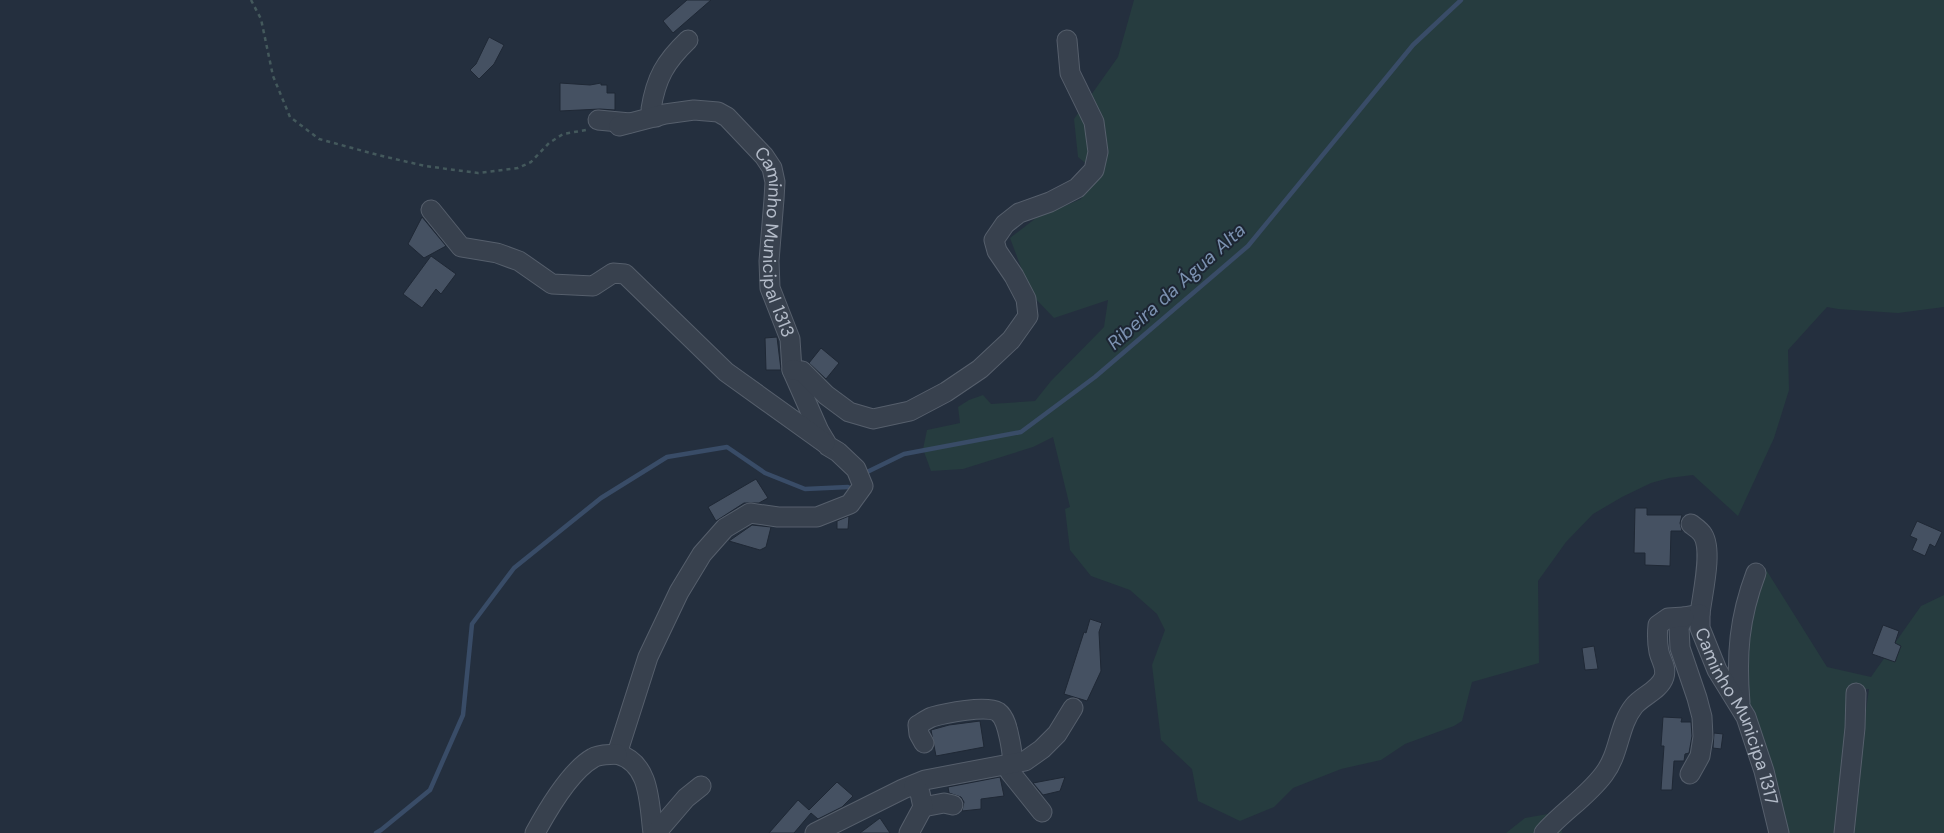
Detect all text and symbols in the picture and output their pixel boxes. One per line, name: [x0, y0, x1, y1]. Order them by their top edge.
street label: Caminho Municipal 1313: [749, 141, 800, 341]
water label: Ribeira da Água Alta: [1102, 217, 1251, 355]
street label: Caminho Municipa 1317: [1689, 624, 1784, 807]

